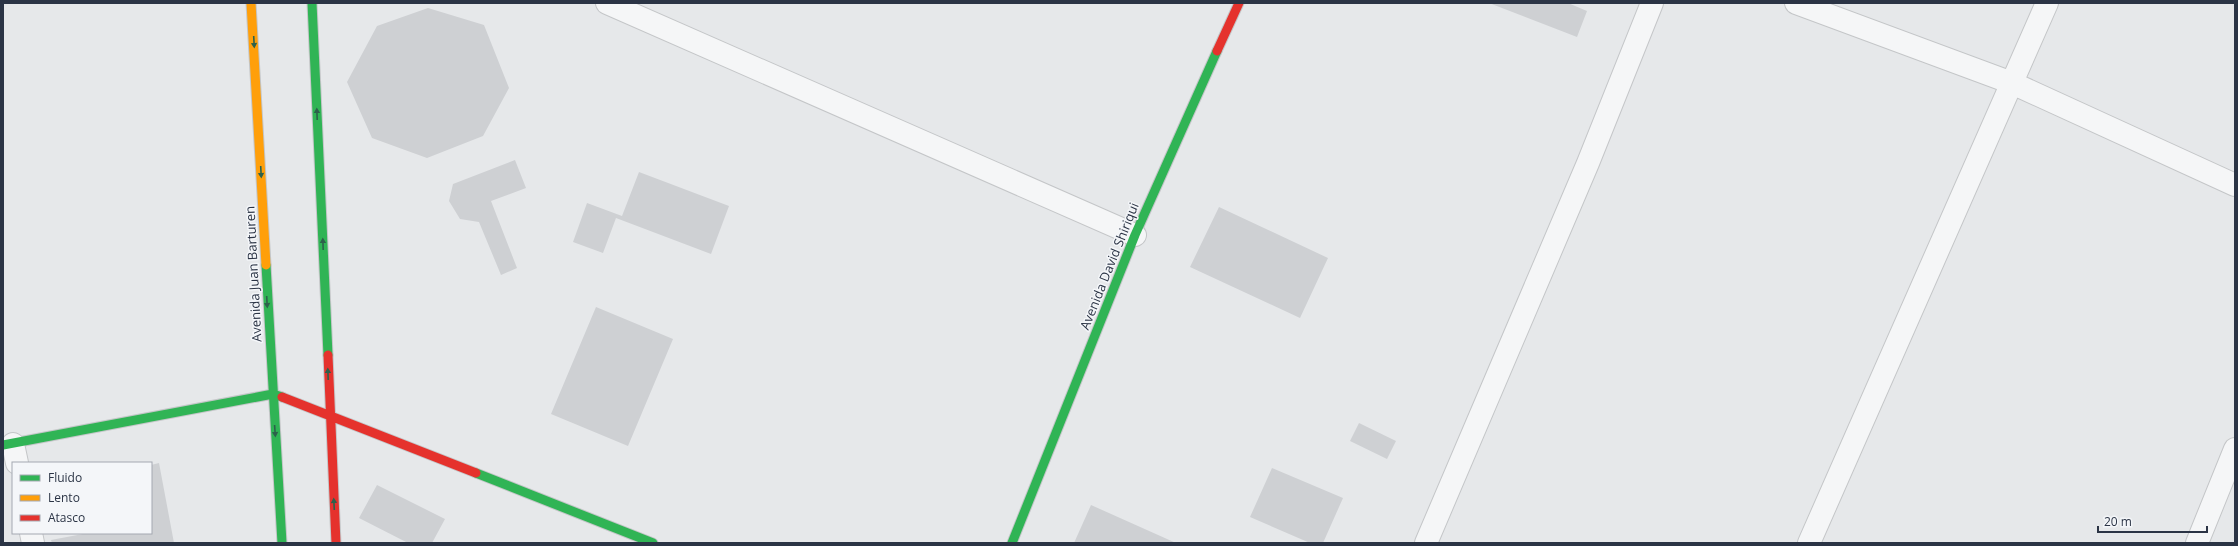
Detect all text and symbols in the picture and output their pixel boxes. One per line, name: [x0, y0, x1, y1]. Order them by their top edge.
one-way arrow: [250, 36, 257, 48]
one-way arrow: [314, 107, 320, 120]
one-way arrow: [257, 166, 264, 178]
street label: Avenida David Shiriqui: [1075, 200, 1143, 332]
street label: Avenida Juan Barturen: [240, 206, 266, 342]
one-way arrow: [319, 238, 326, 250]
one-way arrow: [264, 296, 271, 308]
one-way arrow: [325, 368, 332, 380]
one-way arrow: [271, 425, 278, 437]
legend: [12, 462, 152, 534]
text: Fluido: [48, 469, 82, 486]
text: Lento: [48, 489, 80, 506]
one-way arrow: [331, 497, 337, 510]
scale bar: [2098, 508, 2207, 534]
text: Atasco: [48, 509, 85, 526]
text: 20 m: [2104, 513, 2132, 530]

